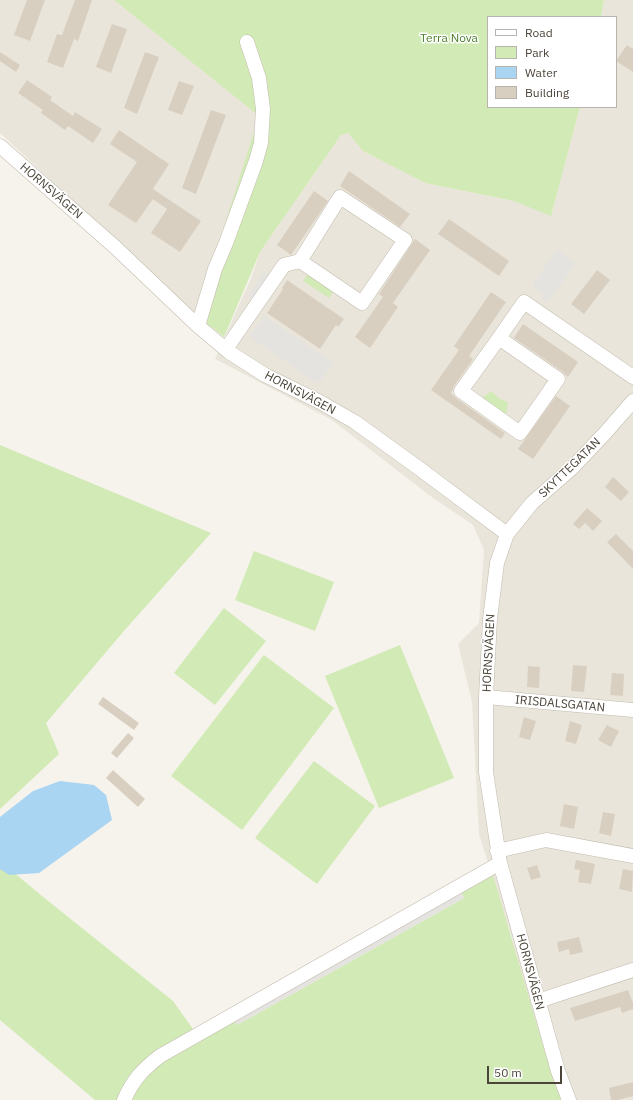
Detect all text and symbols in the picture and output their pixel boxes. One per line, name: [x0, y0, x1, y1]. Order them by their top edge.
legend: [487, 16, 617, 108]
text: Road: [525, 25, 553, 40]
park label: Terra Nova: [420, 32, 478, 46]
text: Park: [525, 45, 549, 60]
text: Water: [525, 65, 557, 80]
text: Building: [525, 85, 569, 100]
street label: HORNSVÄGEN: [17, 160, 85, 222]
street label: HORNSVÄGEN: [262, 368, 338, 418]
street label: SKYTTEGATAN: [536, 435, 604, 501]
street label: HORNSVÄGEN: [480, 614, 498, 692]
street label: IRISDALSGATAN: [514, 693, 606, 715]
street label: HORNSVÄGEN: [513, 932, 547, 1012]
scale bar: [489, 1058, 564, 1084]
text: 50 m: [494, 1065, 522, 1080]

